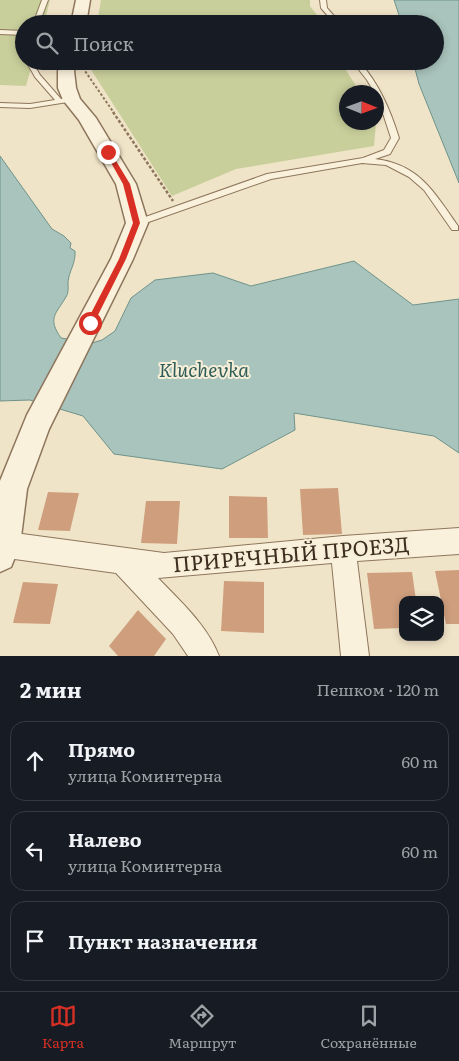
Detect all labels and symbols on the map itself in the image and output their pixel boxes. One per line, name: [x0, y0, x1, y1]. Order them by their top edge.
north arrow: [339, 85, 384, 130]
route end: [97, 141, 120, 164]
route start: [79, 312, 102, 335]
water label: Kluchevka: [159, 355, 249, 383]
street label: ПРИРЕЧНЫЙ ПРОЕЗД: [171, 527, 410, 578]

